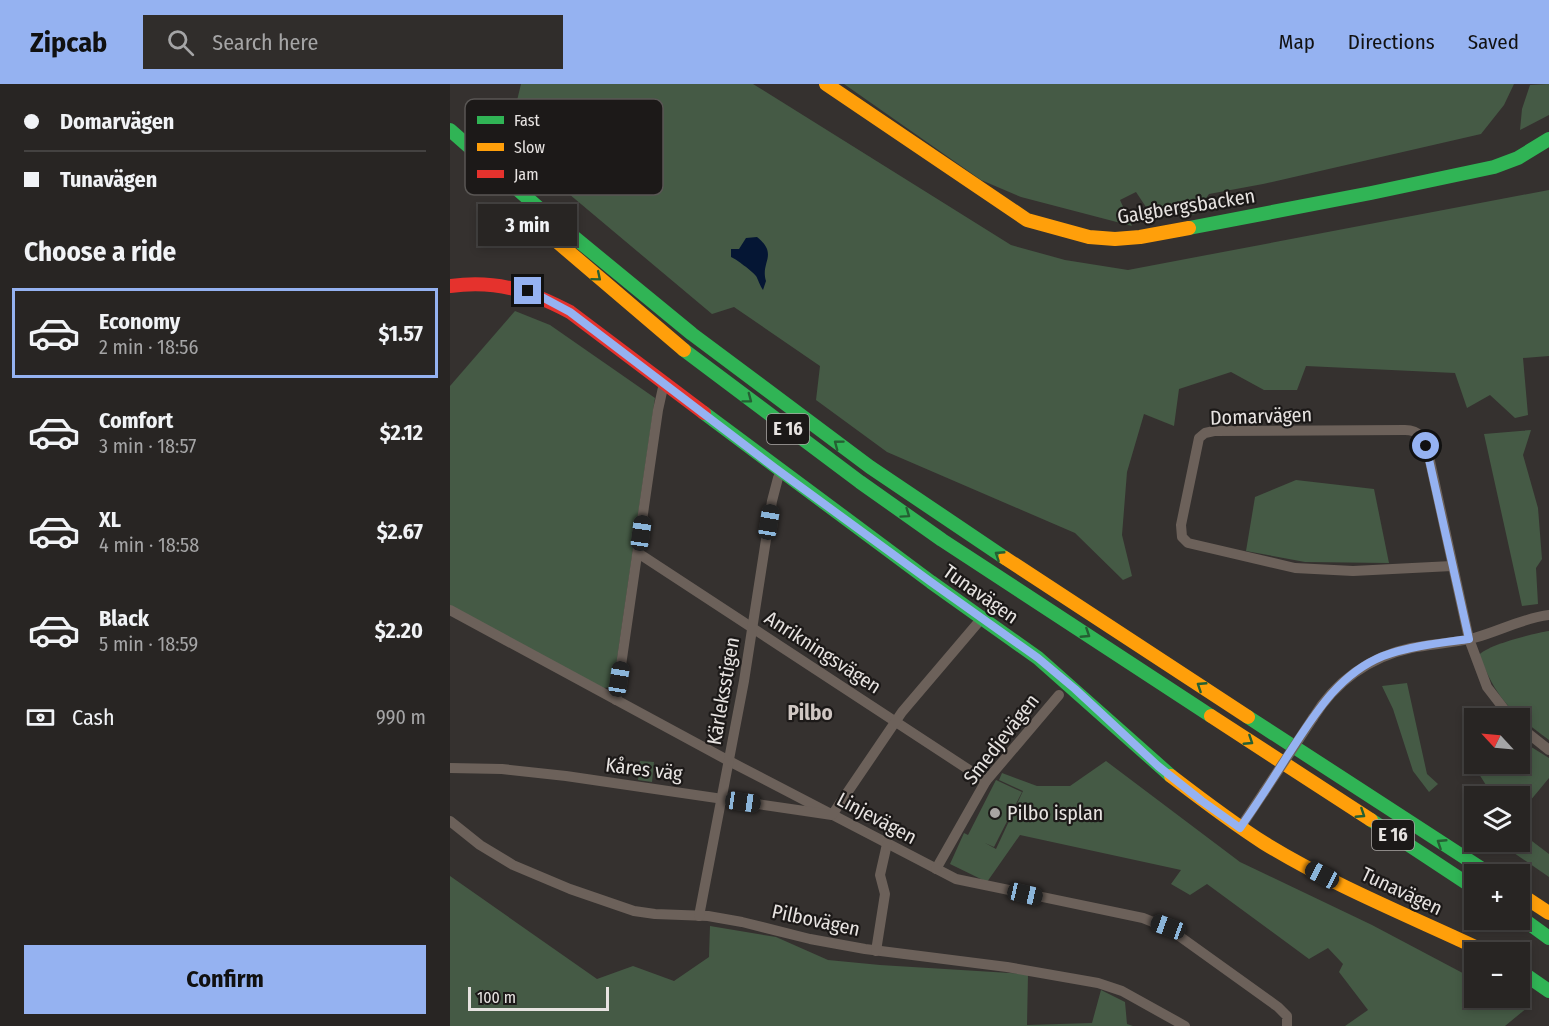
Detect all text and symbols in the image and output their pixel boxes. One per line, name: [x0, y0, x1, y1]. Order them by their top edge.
search box: [143, 15, 563, 69]
text: Zipcab: [30, 26, 107, 59]
icon: search: [164, 26, 197, 59]
text: Search here: [212, 29, 318, 56]
text: Map: [1278, 29, 1315, 55]
text: Directions: [1348, 29, 1435, 55]
text: Saved: [1468, 29, 1519, 55]
legend: [465, 99, 663, 195]
text: Domarvägen: [60, 108, 174, 135]
text: Fast: [514, 111, 541, 130]
text: Slow: [514, 138, 545, 157]
text: Jam: [514, 165, 539, 184]
text: Tunavägen: [60, 166, 157, 193]
street label: Galgbergsbacken: [1115, 183, 1257, 229]
callout: 3 min: [478, 204, 578, 246]
text: 3 min: [505, 213, 550, 237]
text: Choose a ride: [24, 236, 176, 268]
one-way arrow: [590, 269, 601, 280]
route end: [514, 277, 541, 304]
icon: car: [27, 306, 81, 360]
text: Economy: [99, 308, 180, 335]
text: $1.57: [379, 320, 423, 347]
text: 2 min · 18:56: [99, 335, 198, 359]
one-way arrow: [742, 392, 753, 403]
street label: Domarvägen: [1210, 402, 1312, 430]
icon: car: [27, 405, 81, 459]
text: Comfort: [99, 407, 173, 434]
road number: E 16: [767, 414, 809, 444]
text: $2.12: [380, 419, 423, 446]
route start: [1412, 432, 1439, 459]
text: 3 min · 18:57: [99, 434, 196, 458]
one-way arrow: [834, 440, 845, 451]
car: [757, 503, 781, 541]
icon: car: [27, 504, 81, 558]
text: XL: [99, 506, 121, 533]
one-way arrow: [899, 507, 910, 518]
car: [630, 514, 652, 552]
text: $2.67: [377, 518, 423, 545]
text: 4 min · 18:58: [99, 533, 199, 557]
one-way arrow: [995, 550, 1005, 562]
street label: Tunavägen: [939, 559, 1023, 629]
icon: car: [27, 603, 81, 657]
text: Black: [99, 605, 149, 632]
street label: Anrikningsvägen: [760, 606, 886, 698]
text: $2.20: [375, 617, 423, 644]
one-way arrow: [1080, 627, 1090, 639]
text: 5 min · 18:59: [99, 632, 198, 656]
street label: Kärleksstigen: [702, 635, 744, 747]
car: [607, 660, 631, 698]
one-way arrow: [1197, 682, 1207, 694]
street label: Smedjevägen: [958, 689, 1044, 789]
district label: Pilbo: [787, 700, 833, 726]
icon: cash: [24, 701, 57, 734]
text: Cash: [72, 704, 115, 731]
text: 990 m: [376, 705, 426, 729]
north arrow: [1464, 708, 1530, 774]
map controls: [1464, 708, 1530, 1008]
one-way arrow: [1243, 734, 1254, 745]
street label: Kåres väg: [604, 752, 684, 786]
button: layers: [1464, 786, 1530, 852]
street label: Linjevägen: [833, 787, 921, 849]
car: [724, 791, 762, 813]
place label: Pilbo isplan: [1007, 801, 1103, 825]
marker: Pilbo isplan: [988, 806, 1002, 820]
one-way arrow: [1354, 807, 1365, 818]
road number: E 16: [1372, 820, 1414, 850]
one-way arrow: [1437, 838, 1447, 850]
car: [1302, 859, 1342, 891]
street label: Tunavägen: [1358, 862, 1446, 920]
button: +: [1464, 864, 1530, 930]
car: [1005, 881, 1045, 907]
street label: Pilbovägen: [770, 899, 862, 941]
car: [1148, 912, 1188, 942]
button: −: [1464, 942, 1530, 1008]
button: Confirm: [24, 945, 426, 1014]
scale bar: [468, 984, 609, 1012]
text: 100 m: [477, 988, 516, 1007]

